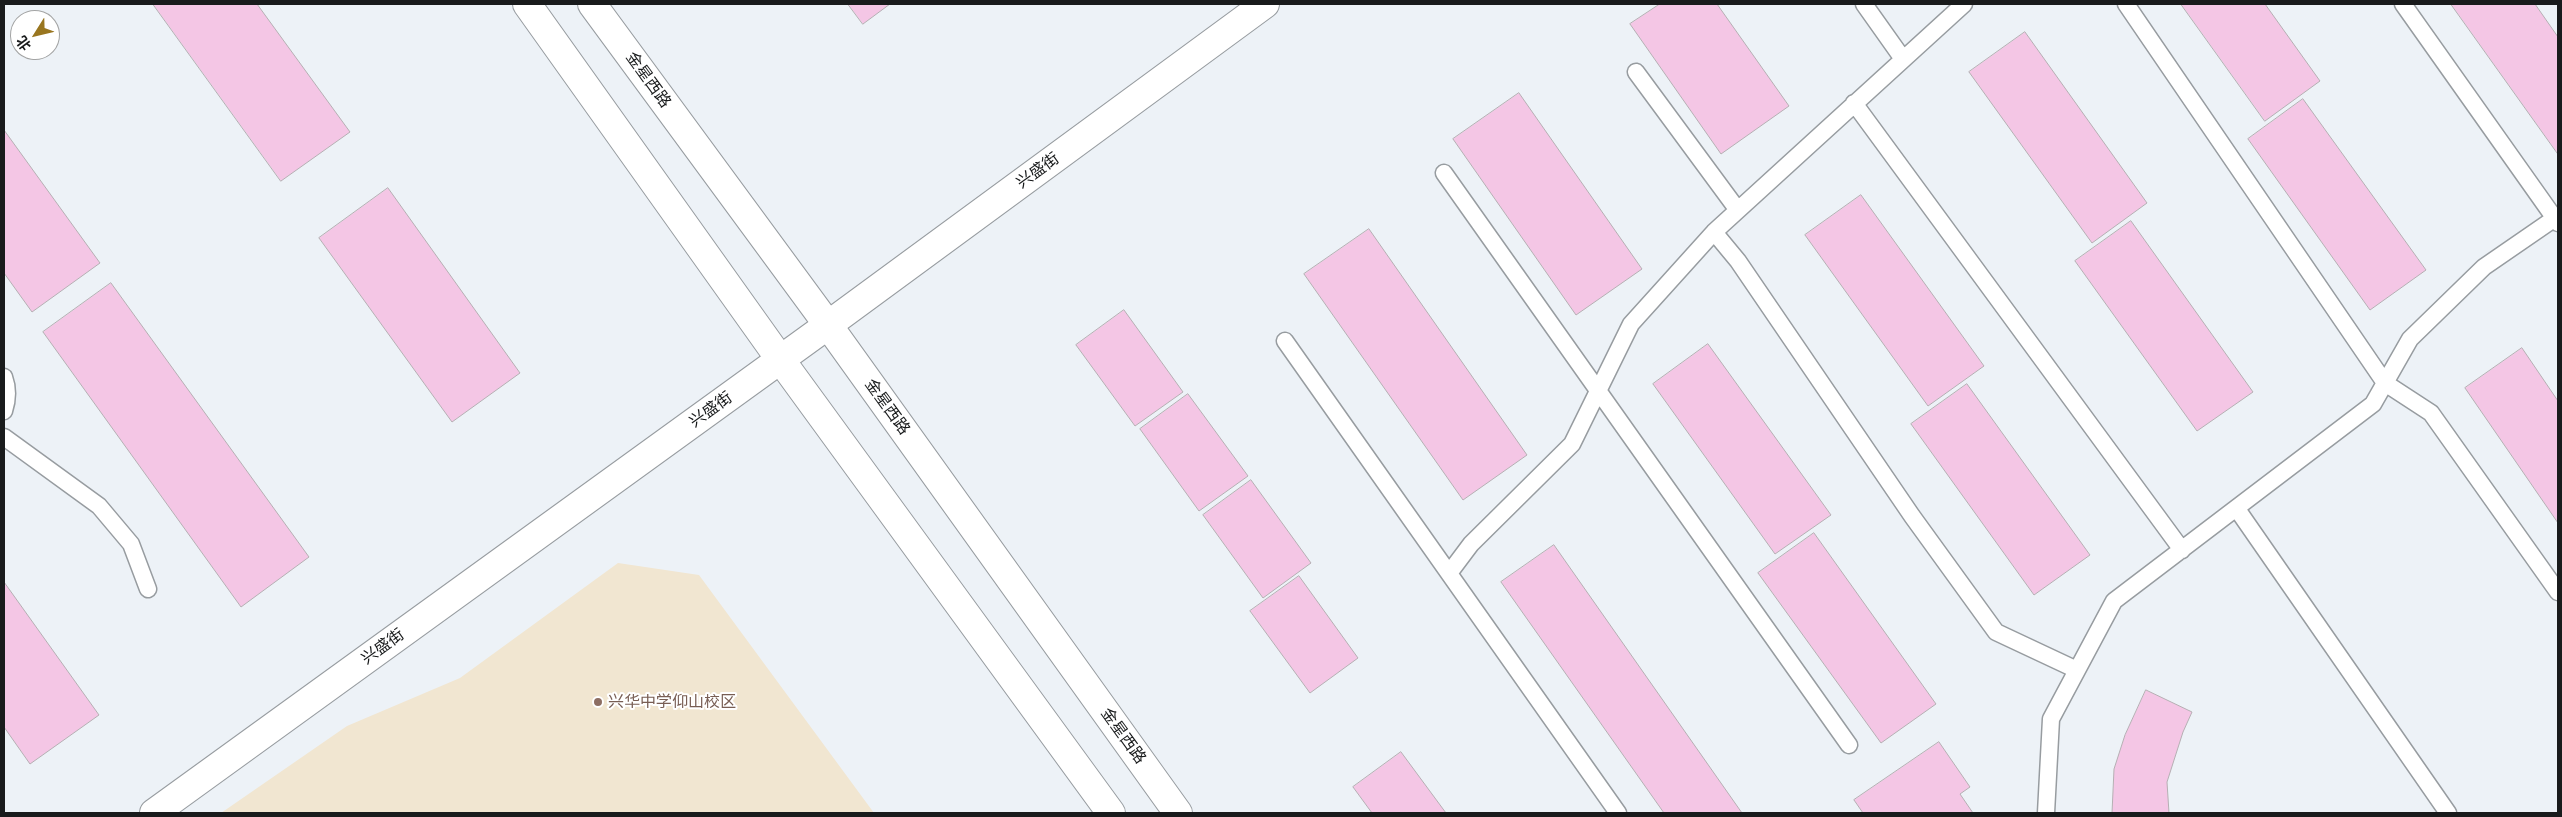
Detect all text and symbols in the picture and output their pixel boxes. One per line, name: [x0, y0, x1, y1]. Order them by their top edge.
north arrow: [10, 10, 60, 60]
text: 北: [11, 32, 35, 55]
street label: 金星西路: [621, 48, 675, 112]
street label: 兴盛街: [1013, 149, 1063, 193]
street label: 金星西路: [860, 375, 914, 439]
street label: 兴盛街: [686, 388, 736, 432]
street label: 兴盛街: [358, 625, 408, 669]
place label: 兴华中学仰山校区: [608, 692, 736, 712]
marker: 兴华中学仰山校区: [592, 696, 604, 708]
street label: 金星西路: [1096, 704, 1150, 768]

